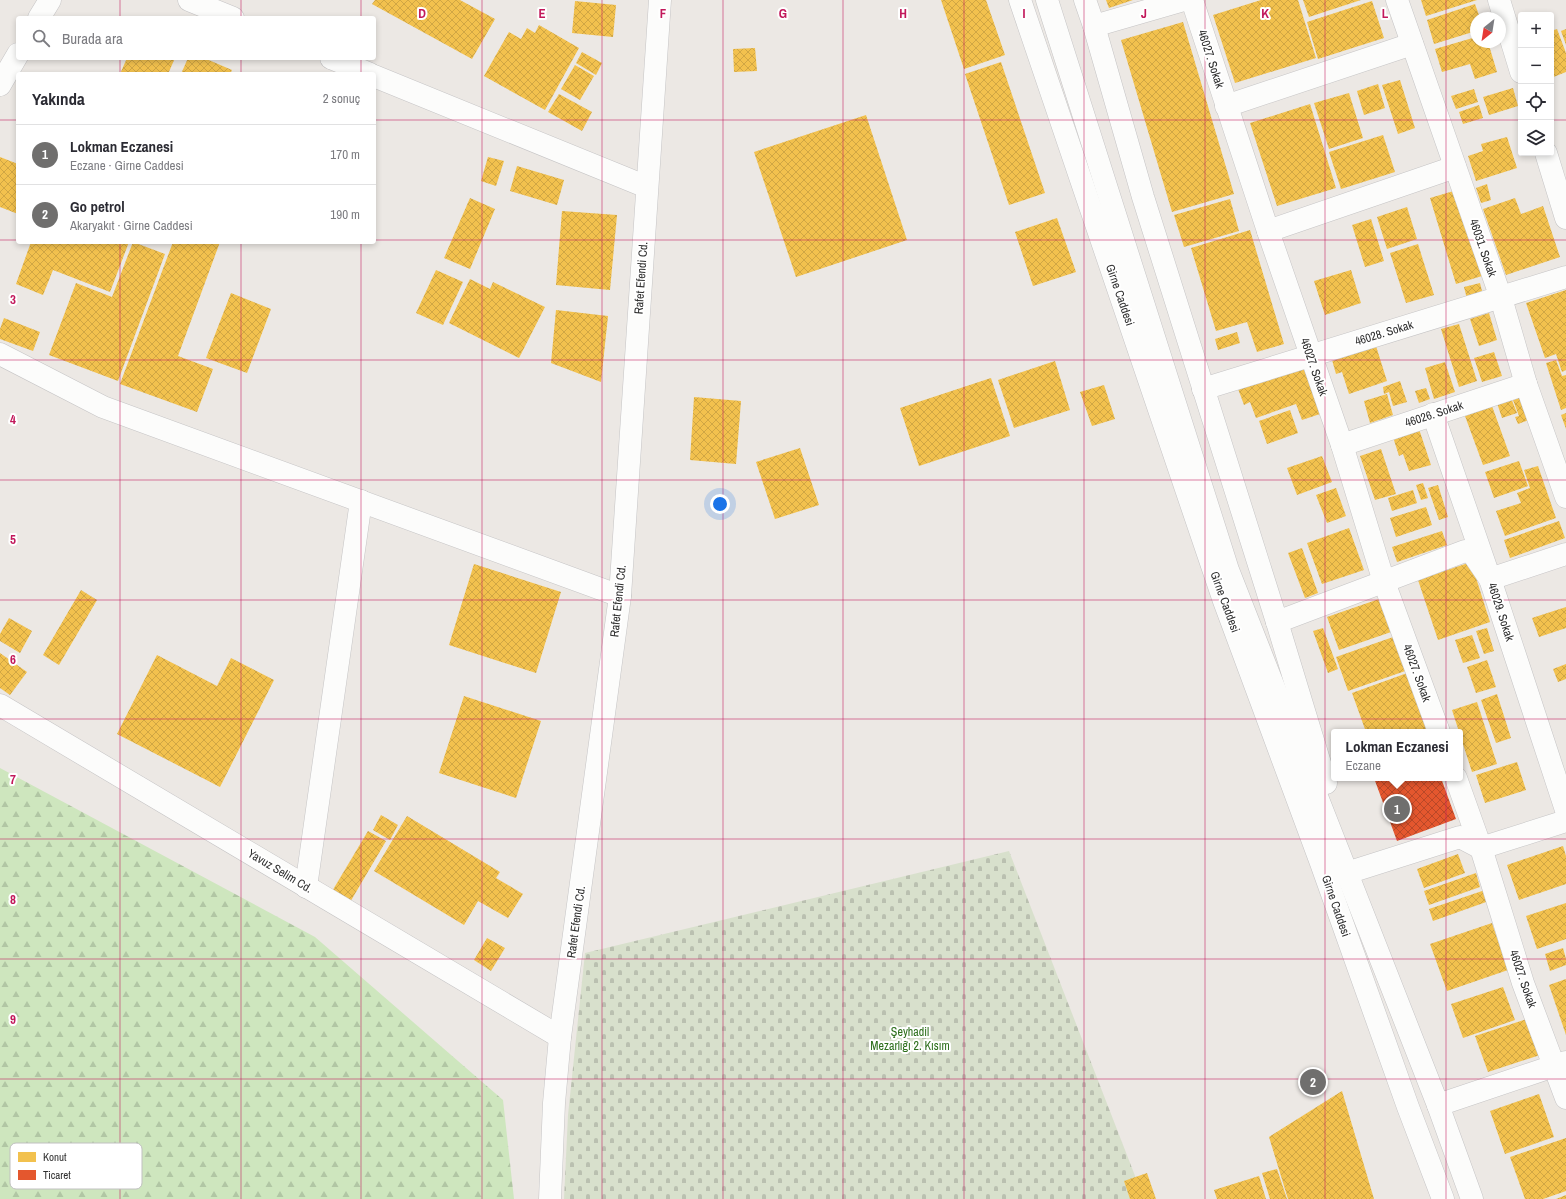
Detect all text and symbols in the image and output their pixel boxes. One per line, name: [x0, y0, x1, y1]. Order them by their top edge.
text: D: [418, 5, 426, 22]
text: E: [538, 5, 546, 22]
text: F: [660, 5, 667, 22]
text: G: [779, 5, 787, 22]
text: H: [899, 5, 907, 22]
text: I: [1023, 5, 1026, 22]
text: J: [1141, 5, 1147, 22]
text: K: [1261, 5, 1269, 22]
text: L: [1382, 5, 1389, 22]
north arrow: [1470, 12, 1506, 48]
map controls: [1518, 12, 1554, 156]
button: +: [1518, 12, 1554, 48]
search box: [16, 16, 376, 60]
icon: search: [30, 27, 52, 49]
text: Burada ara: [62, 28, 123, 49]
street label: 46027. Sokak: [1194, 28, 1228, 90]
button: −: [1518, 48, 1554, 84]
button: locate: [1518, 84, 1554, 120]
text: Yakında: [32, 87, 85, 110]
text: 2 sonuç: [323, 90, 360, 107]
button: layers: [1518, 120, 1554, 156]
text: Lokman Eczanesi: [70, 136, 173, 157]
text: 1: [42, 146, 48, 163]
text: 170 m: [330, 146, 360, 163]
text: Eczane · Girne Caddesi: [70, 157, 184, 174]
text: Go petrol: [70, 196, 125, 217]
text: 2: [42, 206, 48, 223]
text: 190 m: [330, 206, 360, 223]
text: Akaryakıt · Girne Caddesi: [70, 217, 193, 234]
street label: 46031. Sokak: [1466, 217, 1500, 279]
street label: Rafet Efendi Cd.: [630, 241, 652, 315]
street label: Girne Caddesi: [1102, 262, 1138, 328]
text: 3: [10, 291, 16, 308]
street label: 46028. Sokak: [1353, 317, 1415, 349]
street label: 46027. Sokak: [1297, 336, 1331, 398]
street label: 46026. Sokak: [1403, 397, 1465, 431]
text: 4: [10, 411, 16, 428]
your location: [710, 494, 730, 514]
text: 5: [10, 531, 16, 548]
street label: Rafet Efendi Cd.: [606, 564, 630, 638]
street label: Girne Caddesi: [1207, 569, 1243, 635]
street label: 46029. Sokak: [1484, 581, 1518, 643]
street label: 46027. Sokak: [1399, 642, 1435, 704]
text: 6: [10, 651, 16, 668]
popup: [1331, 729, 1463, 781]
text: Lokman Eczanesi: [1345, 736, 1449, 757]
text: Eczane: [1345, 757, 1381, 774]
text: 7: [10, 771, 16, 788]
pin: 1: [1384, 794, 1410, 824]
street label: Yavuz Selim Cd.: [245, 845, 315, 897]
street label: Girne Caddesi: [1318, 873, 1354, 939]
street label: Rafet Efendi Cd.: [563, 885, 589, 959]
text: 8: [10, 891, 16, 908]
street label: 46027. Sokak: [1506, 948, 1540, 1010]
text: 9: [10, 1011, 16, 1028]
park label: Şeyhadil Mezarlığı 2. Kısım: [870, 1024, 950, 1054]
pin: 2: [1300, 1067, 1326, 1097]
legend: [10, 1143, 142, 1189]
text: Konut: [43, 1150, 67, 1164]
text: Ticaret: [43, 1168, 71, 1182]

